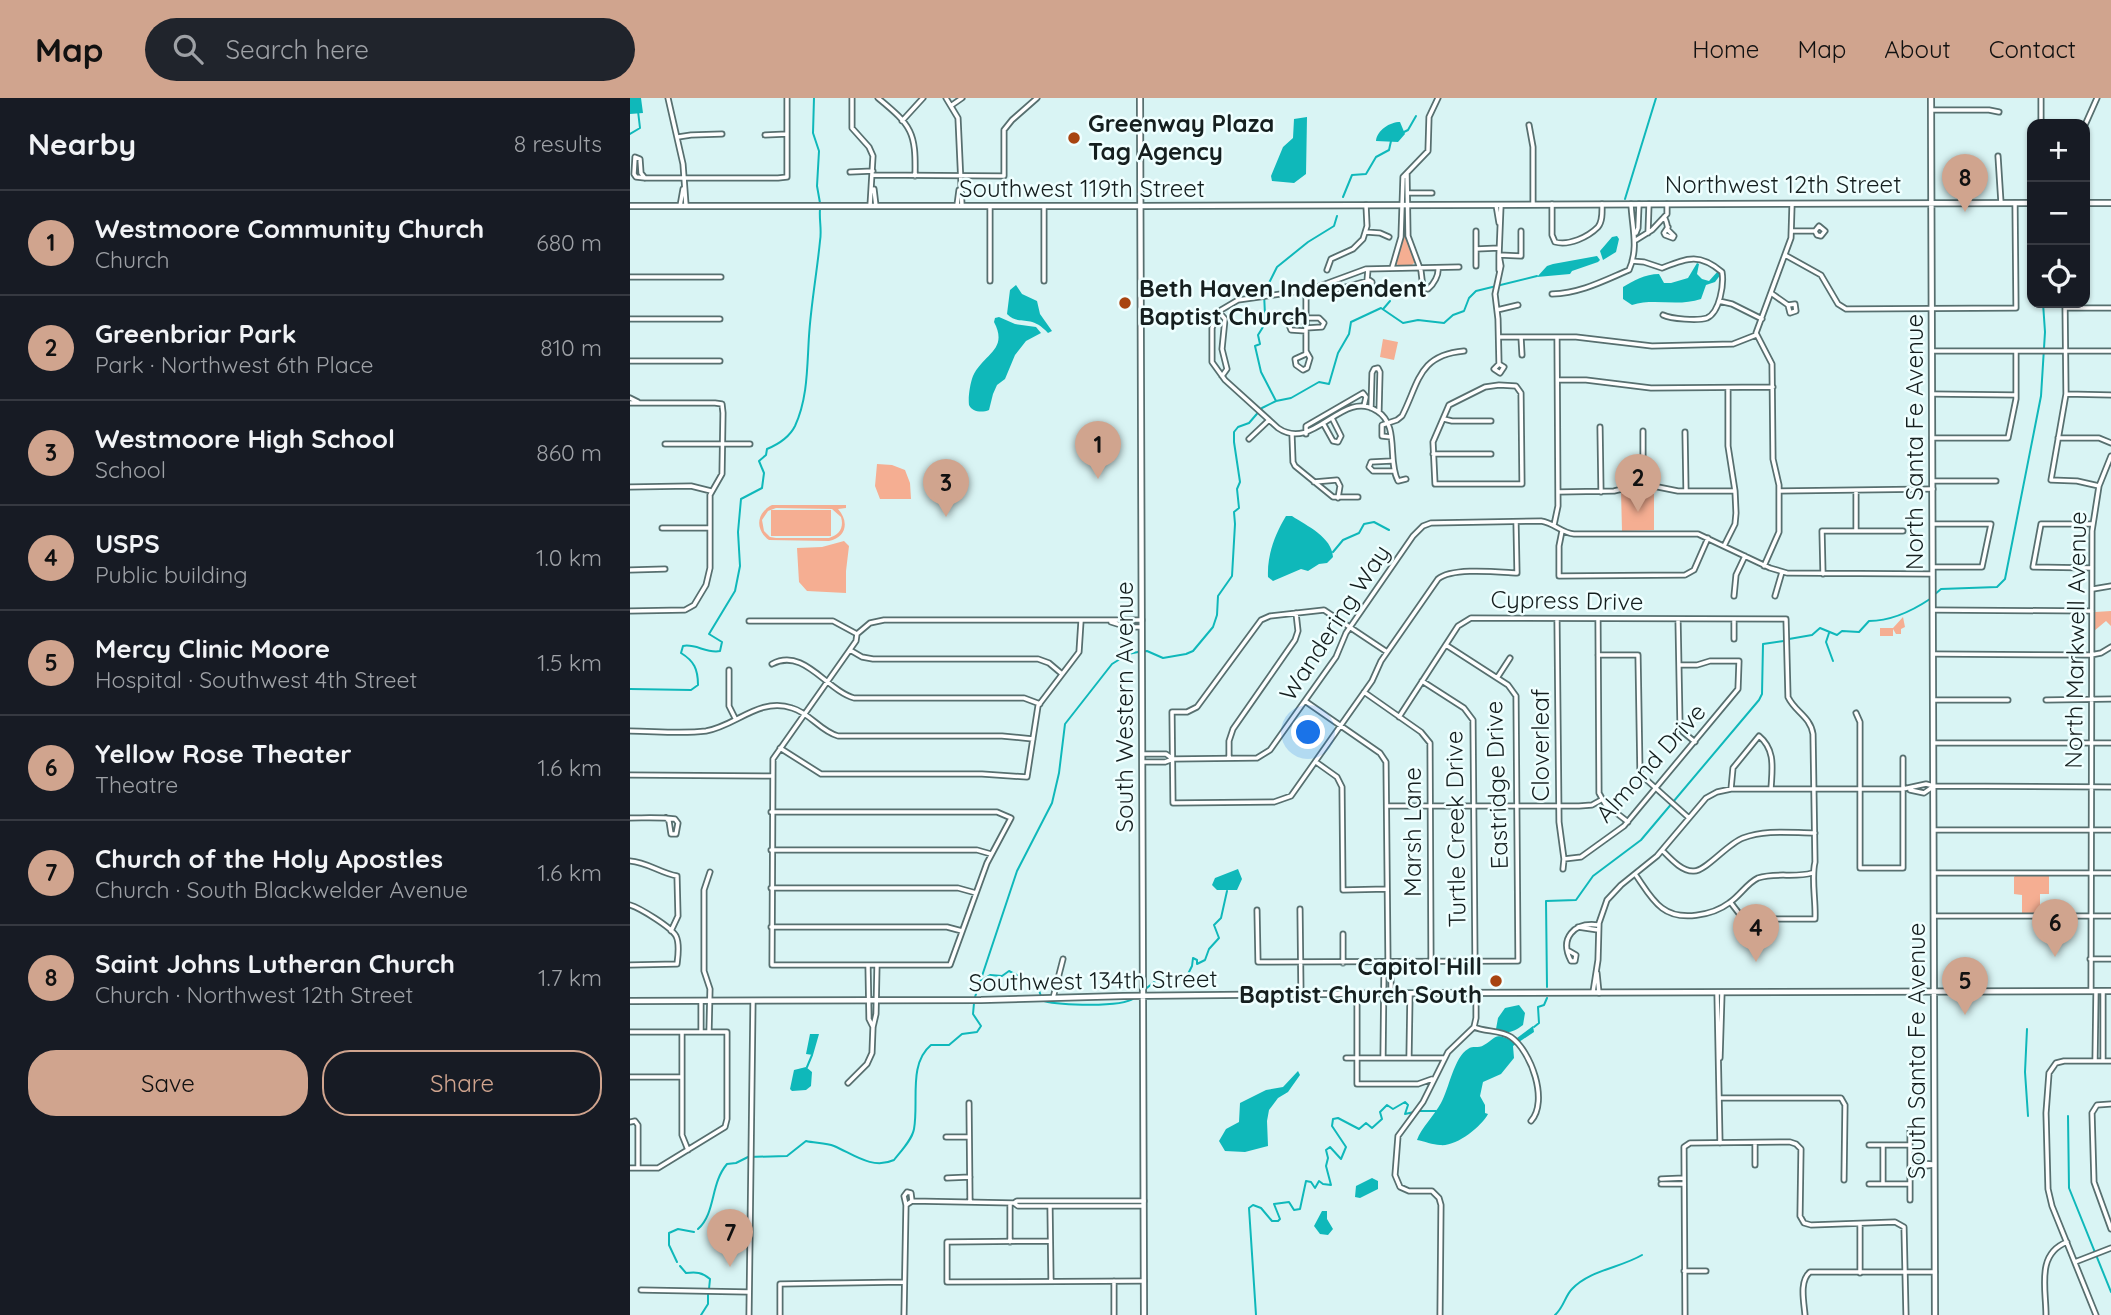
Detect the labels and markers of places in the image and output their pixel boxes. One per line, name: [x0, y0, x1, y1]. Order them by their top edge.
place label: Greenway Plaza Tag Agency: [1088, 108, 1274, 166]
marker: Greenway Plaza Tag Agency: [1066, 130, 1082, 146]
pin: 8: [1942, 154, 1988, 212]
place label: Beth Haven Independent Baptist Church: [1139, 273, 1427, 331]
marker: Beth Haven Independent Baptist Church: [1117, 295, 1133, 311]
pin: 1: [1075, 421, 1121, 479]
pin: 2: [1615, 454, 1661, 512]
pin: 3: [923, 459, 969, 517]
pin: 6: [2032, 899, 2078, 957]
pin: 4: [1733, 904, 1779, 962]
place label: Capitol Hill Baptist Church South: [1239, 951, 1482, 1009]
pin: 5: [1942, 957, 1988, 1015]
marker: Capitol Hill Baptist Church South: [1488, 973, 1504, 989]
pin: 7: [707, 1209, 753, 1267]

